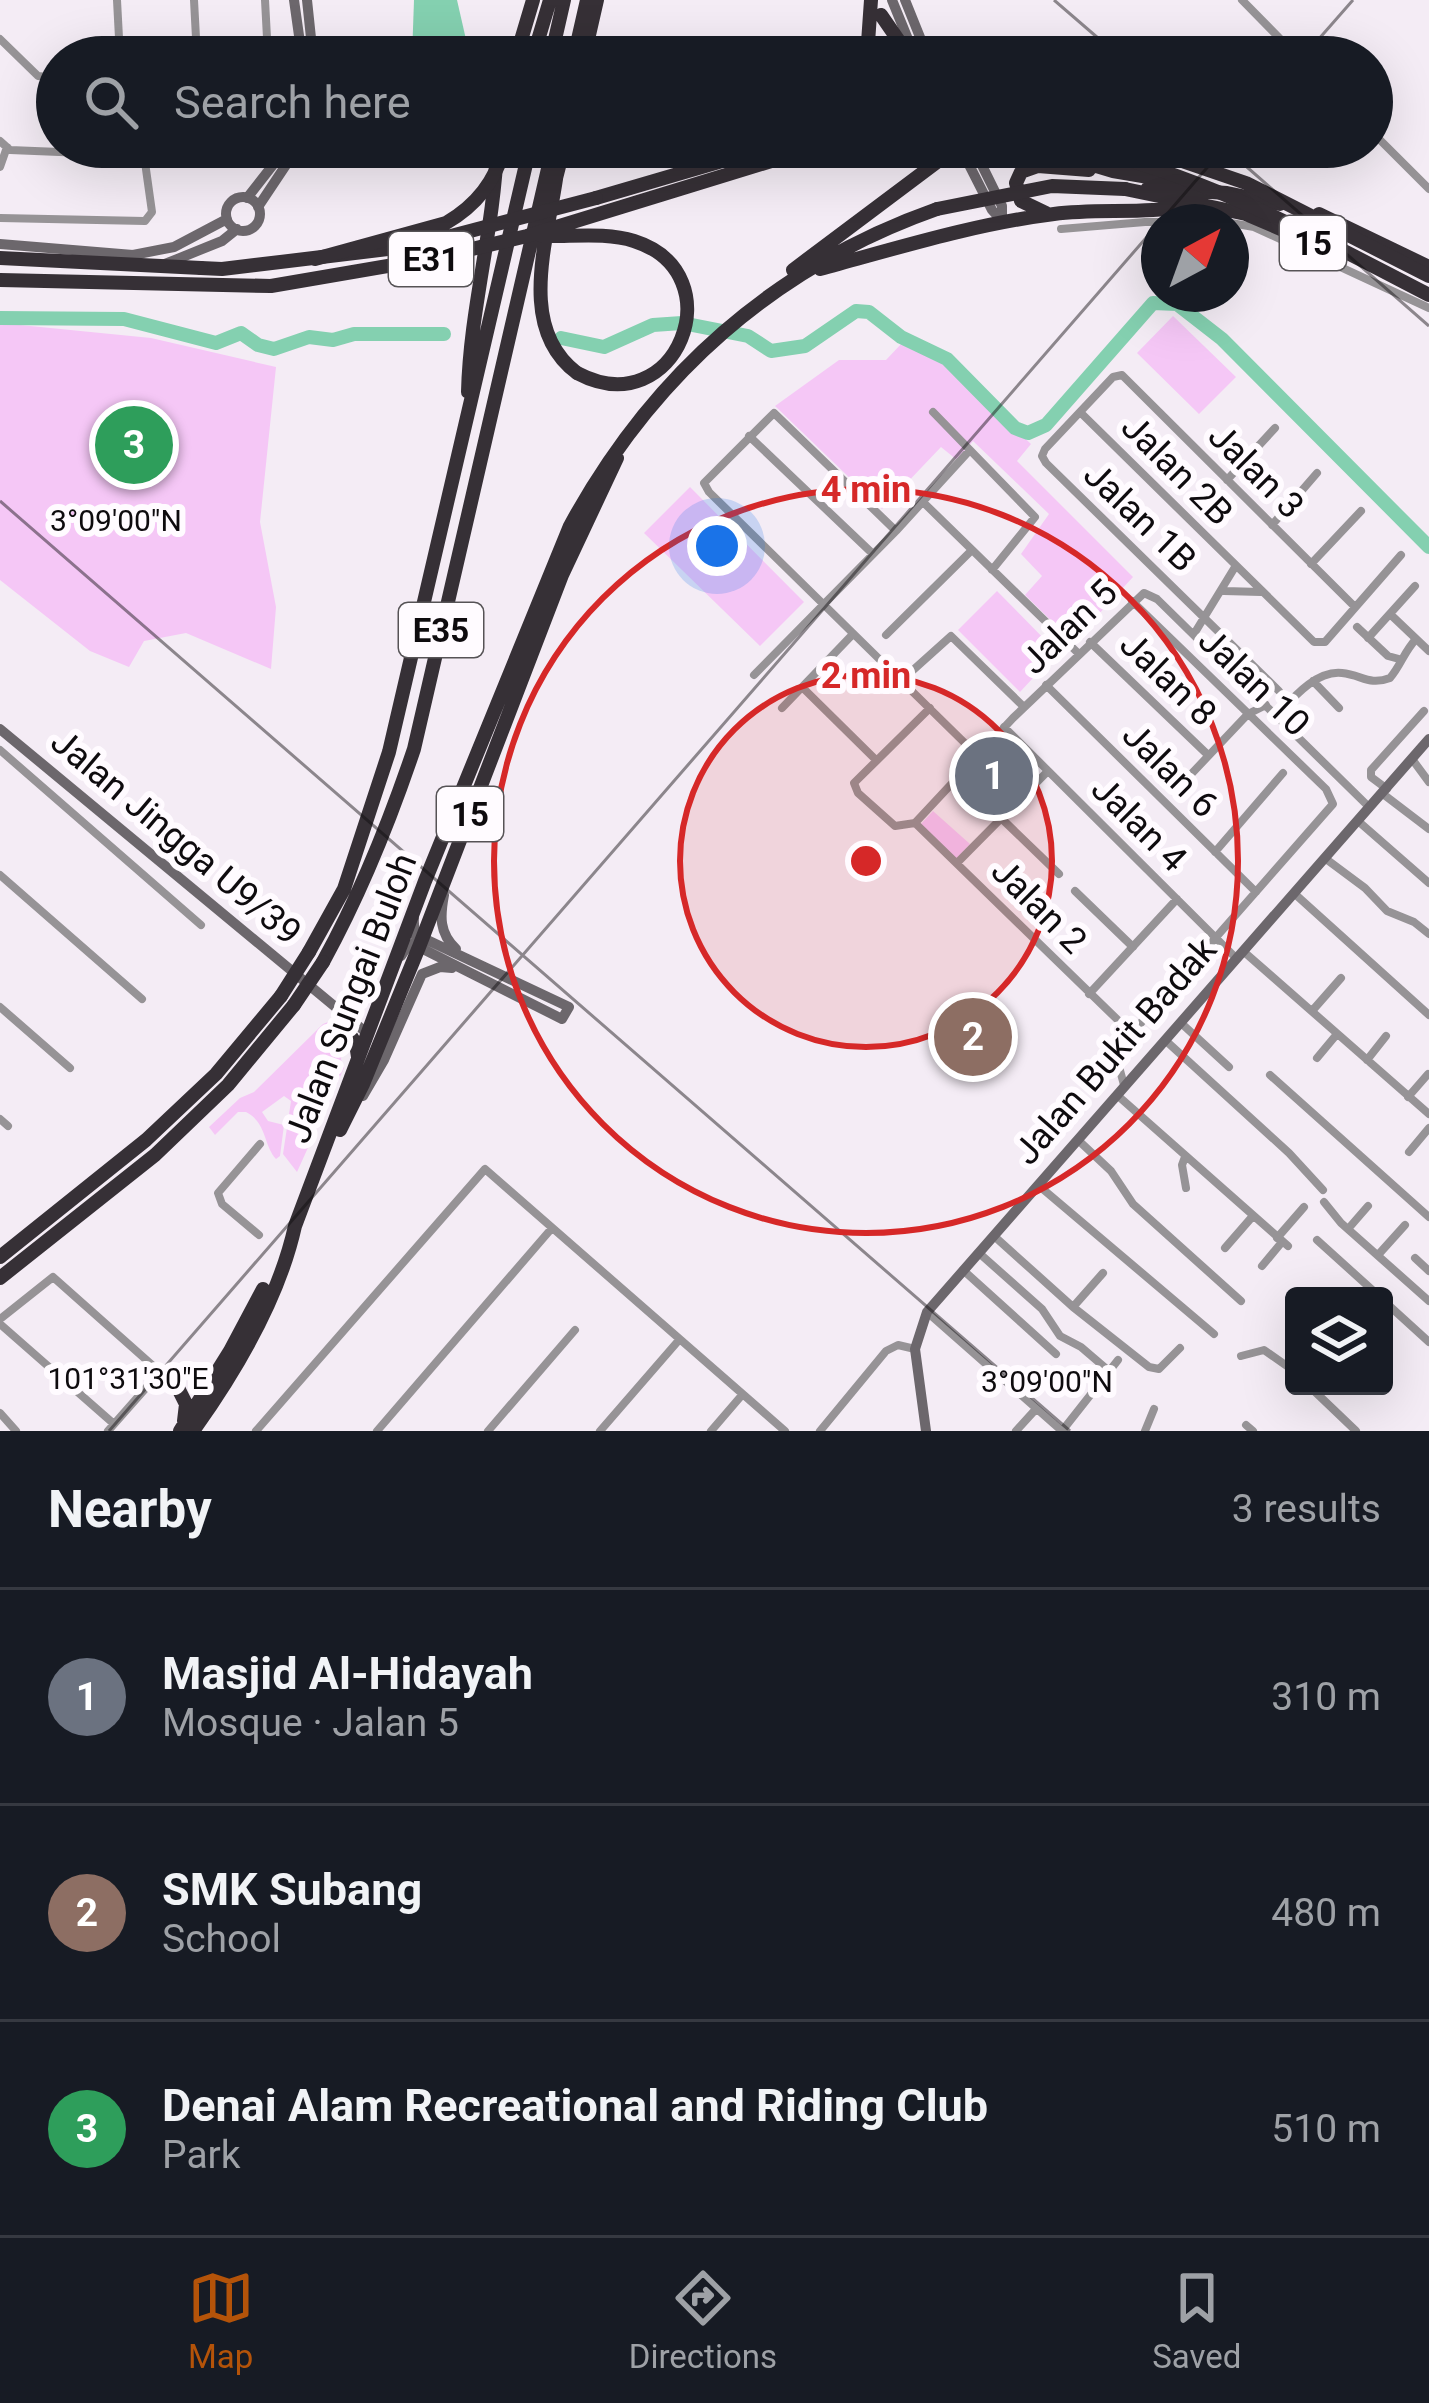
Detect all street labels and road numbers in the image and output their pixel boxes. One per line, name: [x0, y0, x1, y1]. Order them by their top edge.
road number: 15: [1280, 216, 1346, 270]
road number: E31: [389, 232, 473, 286]
street label: Jalan 2B: [1113, 406, 1241, 534]
street label: Jalan 3: [1200, 415, 1312, 527]
street label: Jalan 1B: [1075, 454, 1205, 580]
street label: Jalan 5: [1012, 571, 1126, 683]
road number: E35: [399, 603, 483, 657]
street label: Jalan 10: [1190, 619, 1318, 745]
street label: Jalan 8: [1111, 623, 1225, 735]
street label: Jalan 6: [1114, 714, 1226, 826]
street label: Jalan Jingga U9/39: [43, 720, 309, 954]
street label: Jalan 4: [1083, 768, 1195, 880]
road number: 15: [437, 787, 503, 841]
street label: Jalan Sungai Buloh: [276, 847, 426, 1149]
street label: Jalan 2: [983, 850, 1095, 962]
street label: Jalan Bukit Badak: [1005, 928, 1225, 1173]

